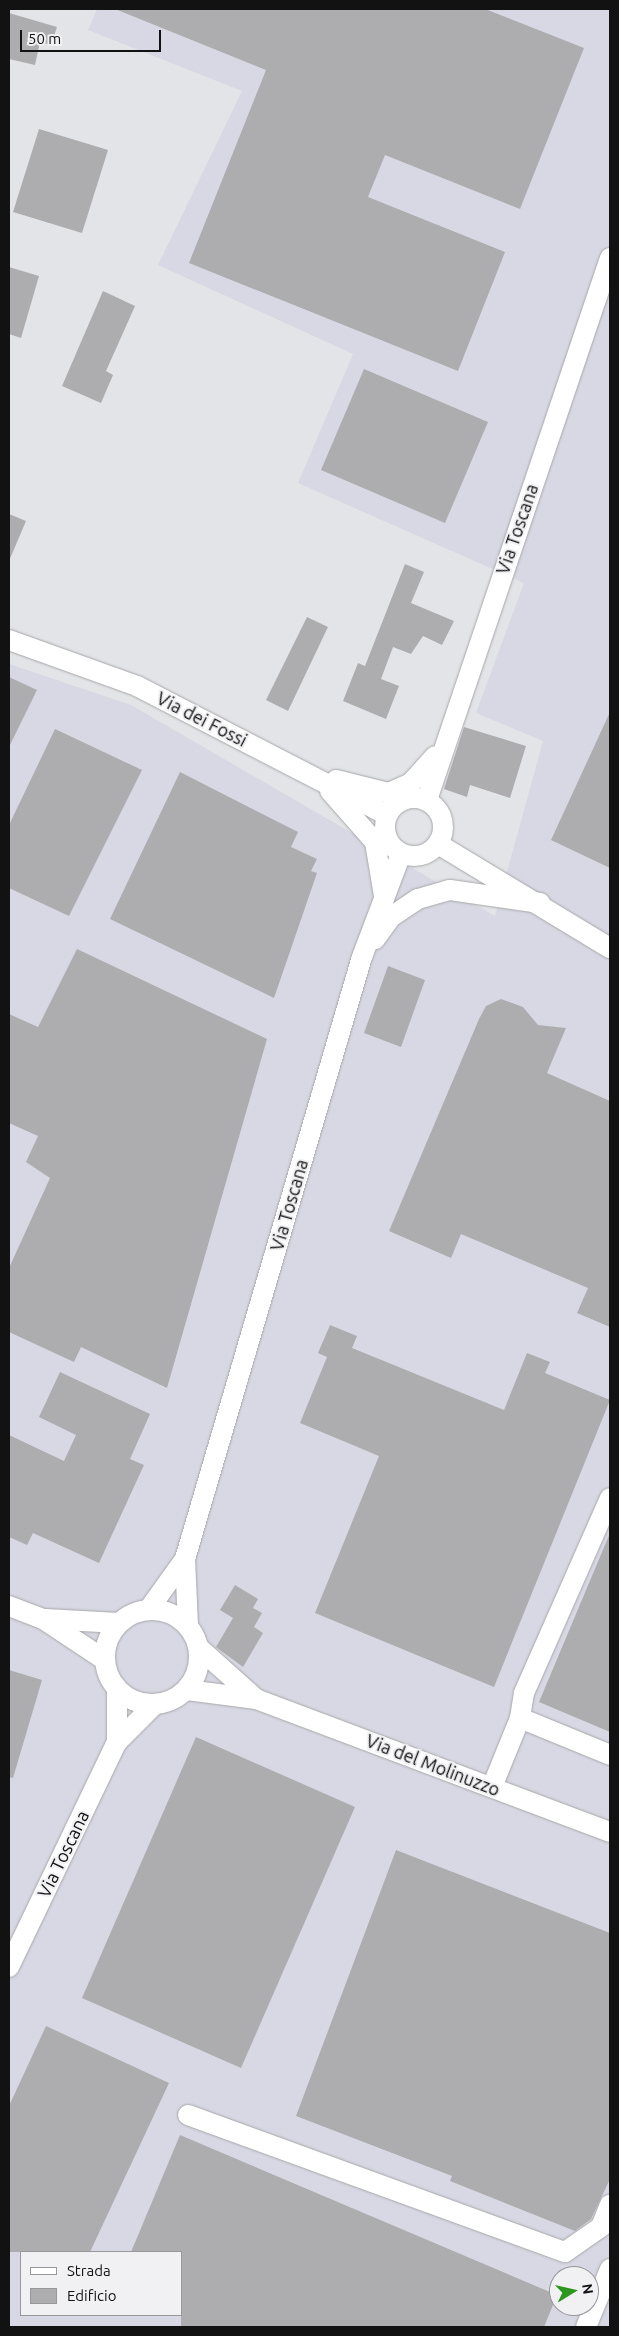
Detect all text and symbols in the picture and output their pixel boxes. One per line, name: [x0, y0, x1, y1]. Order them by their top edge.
scale bar: [22, 20, 164, 52]
text: 50 m: [28, 30, 61, 47]
street label: Via Toscana: [491, 481, 543, 577]
street label: Via dei Fossi: [153, 687, 251, 751]
street label: Via Toscana: [266, 1157, 312, 1253]
street label: Via del Molinuzzo: [363, 1730, 503, 1800]
street label: Via Toscana: [33, 1807, 93, 1901]
legend: [20, 2251, 182, 2316]
text: Strada: [67, 2262, 111, 2279]
north arrow: [549, 2266, 599, 2316]
text: N: [579, 2282, 597, 2295]
text: Edificio: [67, 2287, 116, 2304]

